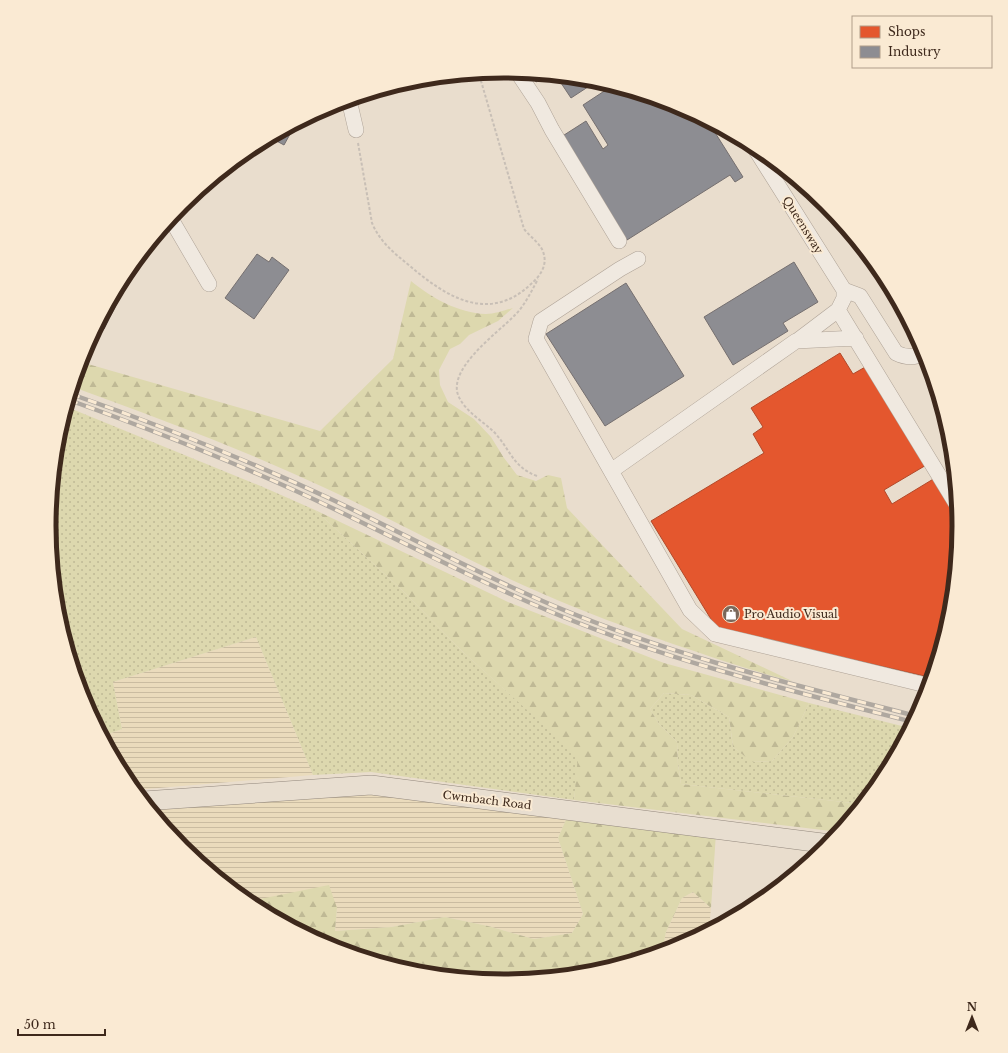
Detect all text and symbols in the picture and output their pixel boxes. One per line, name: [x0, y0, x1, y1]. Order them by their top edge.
legend: [852, 16, 992, 68]
text: Shops: [888, 24, 925, 39]
text: Industry: [888, 44, 941, 59]
street label: Queensway: [780, 194, 826, 256]
shop icon: Pro Audio Visual: [721, 604, 741, 624]
place label: Pro Audio Visual: [744, 607, 838, 621]
street label: Cwmbach Road: [442, 788, 533, 812]
north arrow: [952, 997, 992, 1037]
text: N: [967, 1000, 978, 1014]
scale bar: [18, 1011, 105, 1037]
text: 50 m: [24, 1017, 56, 1032]

